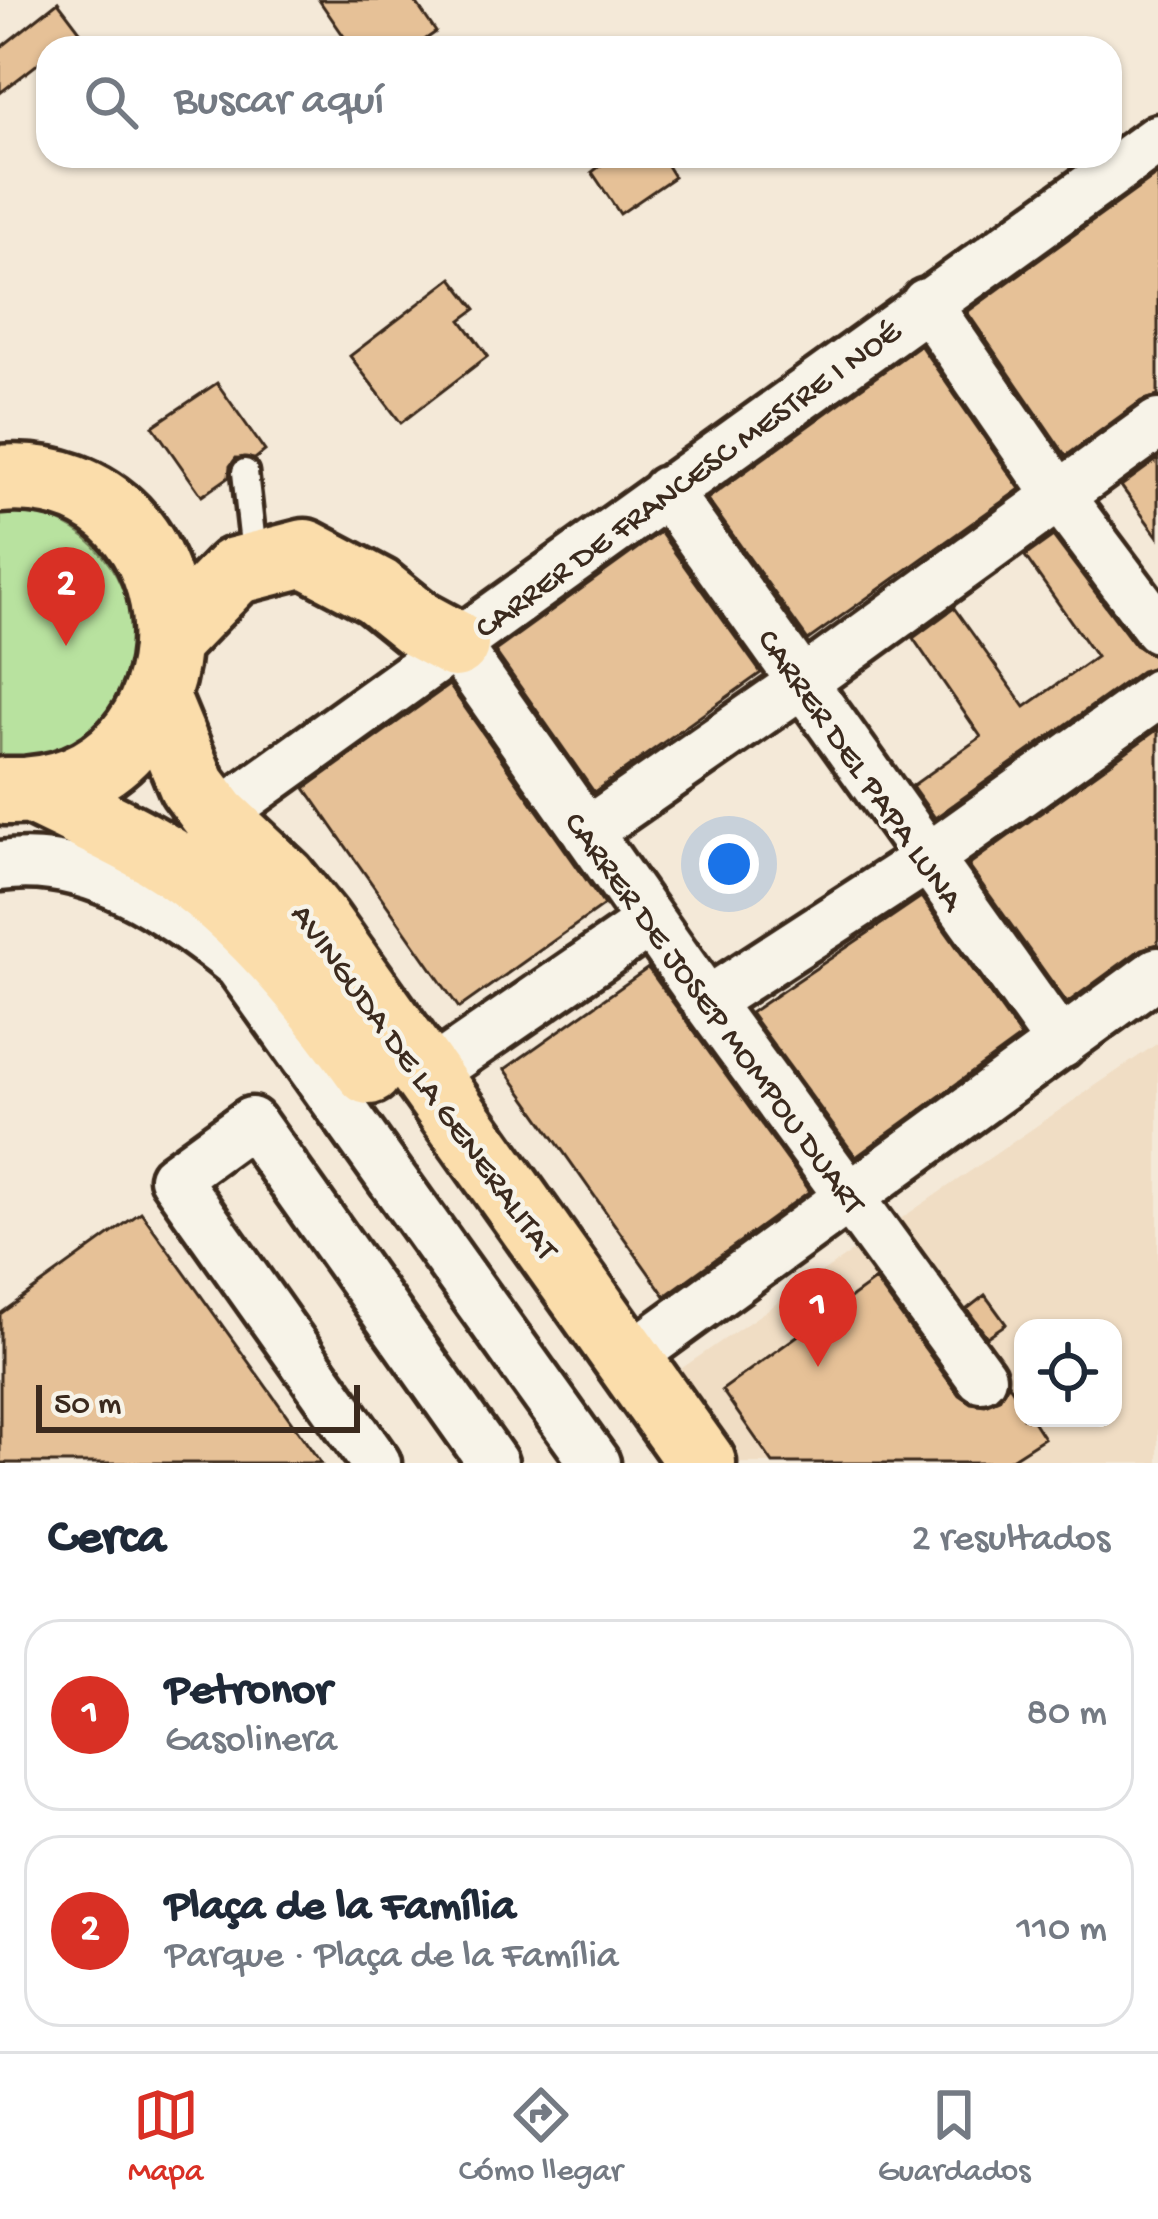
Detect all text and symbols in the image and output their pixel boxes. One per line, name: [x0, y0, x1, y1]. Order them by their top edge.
search box: [36, 36, 1122, 168]
icon: search: [78, 69, 144, 135]
text: Buscar aquí: [174, 76, 384, 129]
street label: CARRER DE FRANCESC MESTRE I NOÉ: [469, 314, 911, 649]
pin: 2: [27, 547, 105, 646]
street label: CARRER DEL PAPA LUNA: [746, 623, 971, 921]
street label: CARRER DE JOSEP MOMPOU DUART: [554, 806, 872, 1224]
your location: [699, 834, 759, 894]
street label: AVINGUDA DE LA GENERALITAT: [280, 898, 565, 1270]
pin: 1: [779, 1268, 857, 1367]
map controls: [1014, 1319, 1122, 1427]
button: locate: [1014, 1319, 1122, 1427]
scale bar: [36, 1379, 360, 1432]
text: 50 m: [54, 1387, 121, 1425]
text: Cerca: [48, 1511, 166, 1571]
text: 2 resultados: [911, 1518, 1110, 1564]
text: Petronor: [165, 1666, 331, 1719]
text: 1: [82, 1692, 98, 1738]
text: 80 m: [1027, 1692, 1107, 1738]
text: Gasolinera: [165, 1719, 337, 1765]
text: Plaça de la Família: [165, 1882, 516, 1935]
text: 2: [80, 1908, 100, 1954]
text: 110 m: [1016, 1908, 1107, 1954]
text: Parque · Plaça de la Família: [165, 1935, 619, 1981]
tab: Mapa: [128, 2082, 203, 2192]
tab: Cómo llegar: [459, 2082, 622, 2192]
tab: Guardados: [878, 2082, 1030, 2192]

